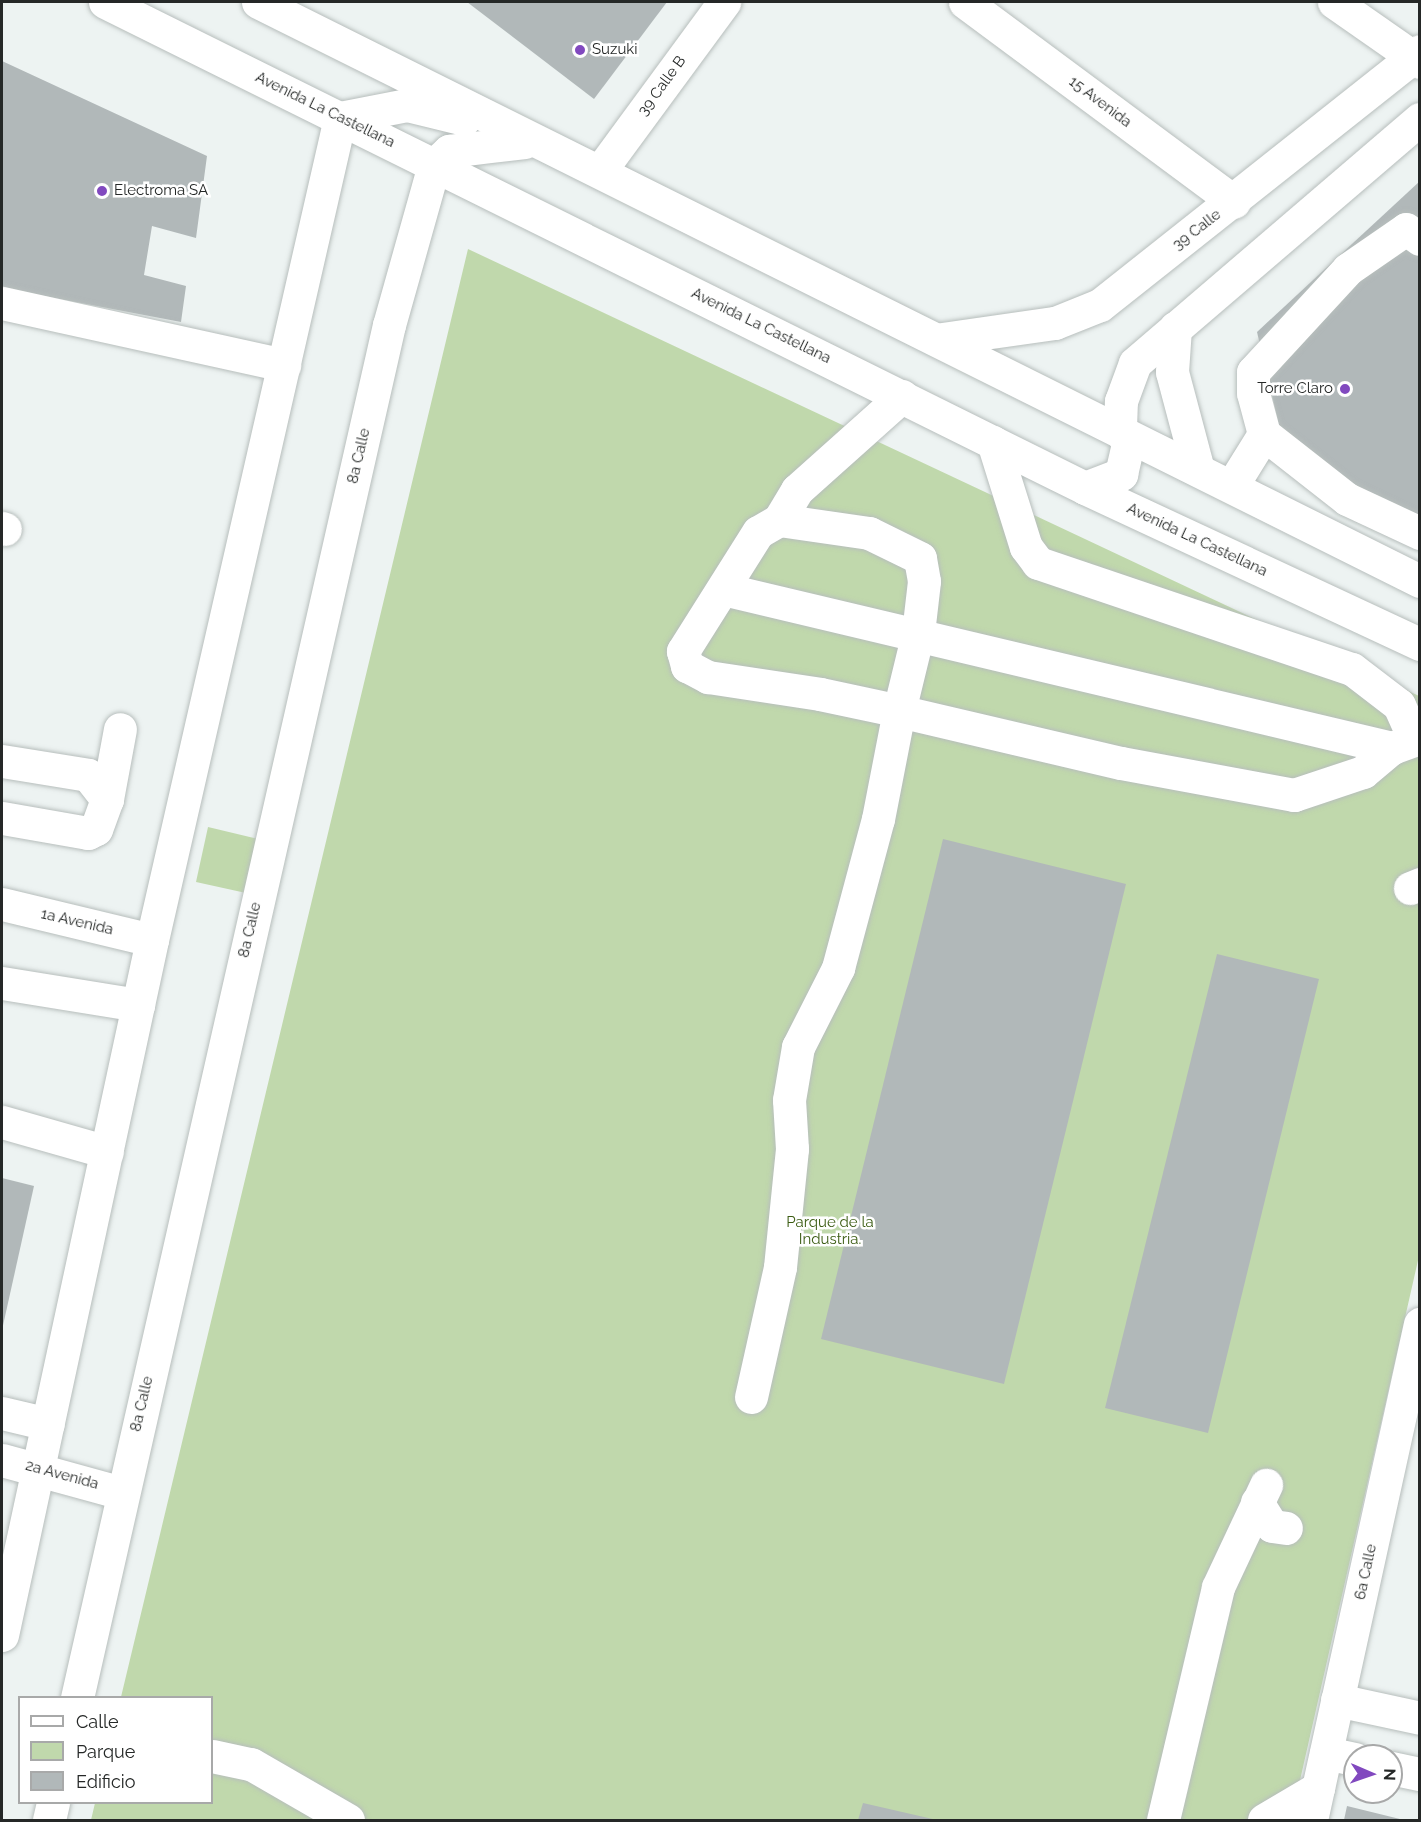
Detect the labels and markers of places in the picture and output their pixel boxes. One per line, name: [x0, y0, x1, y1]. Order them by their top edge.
place label: Suzuki: [592, 41, 638, 59]
marker: Suzuki: [573, 43, 587, 57]
place label: Electroma SA: [114, 182, 208, 200]
marker: Electroma SA: [95, 184, 109, 198]
place label: Torre Claro: [1257, 380, 1333, 398]
marker: Torre Claro: [1338, 382, 1352, 396]

